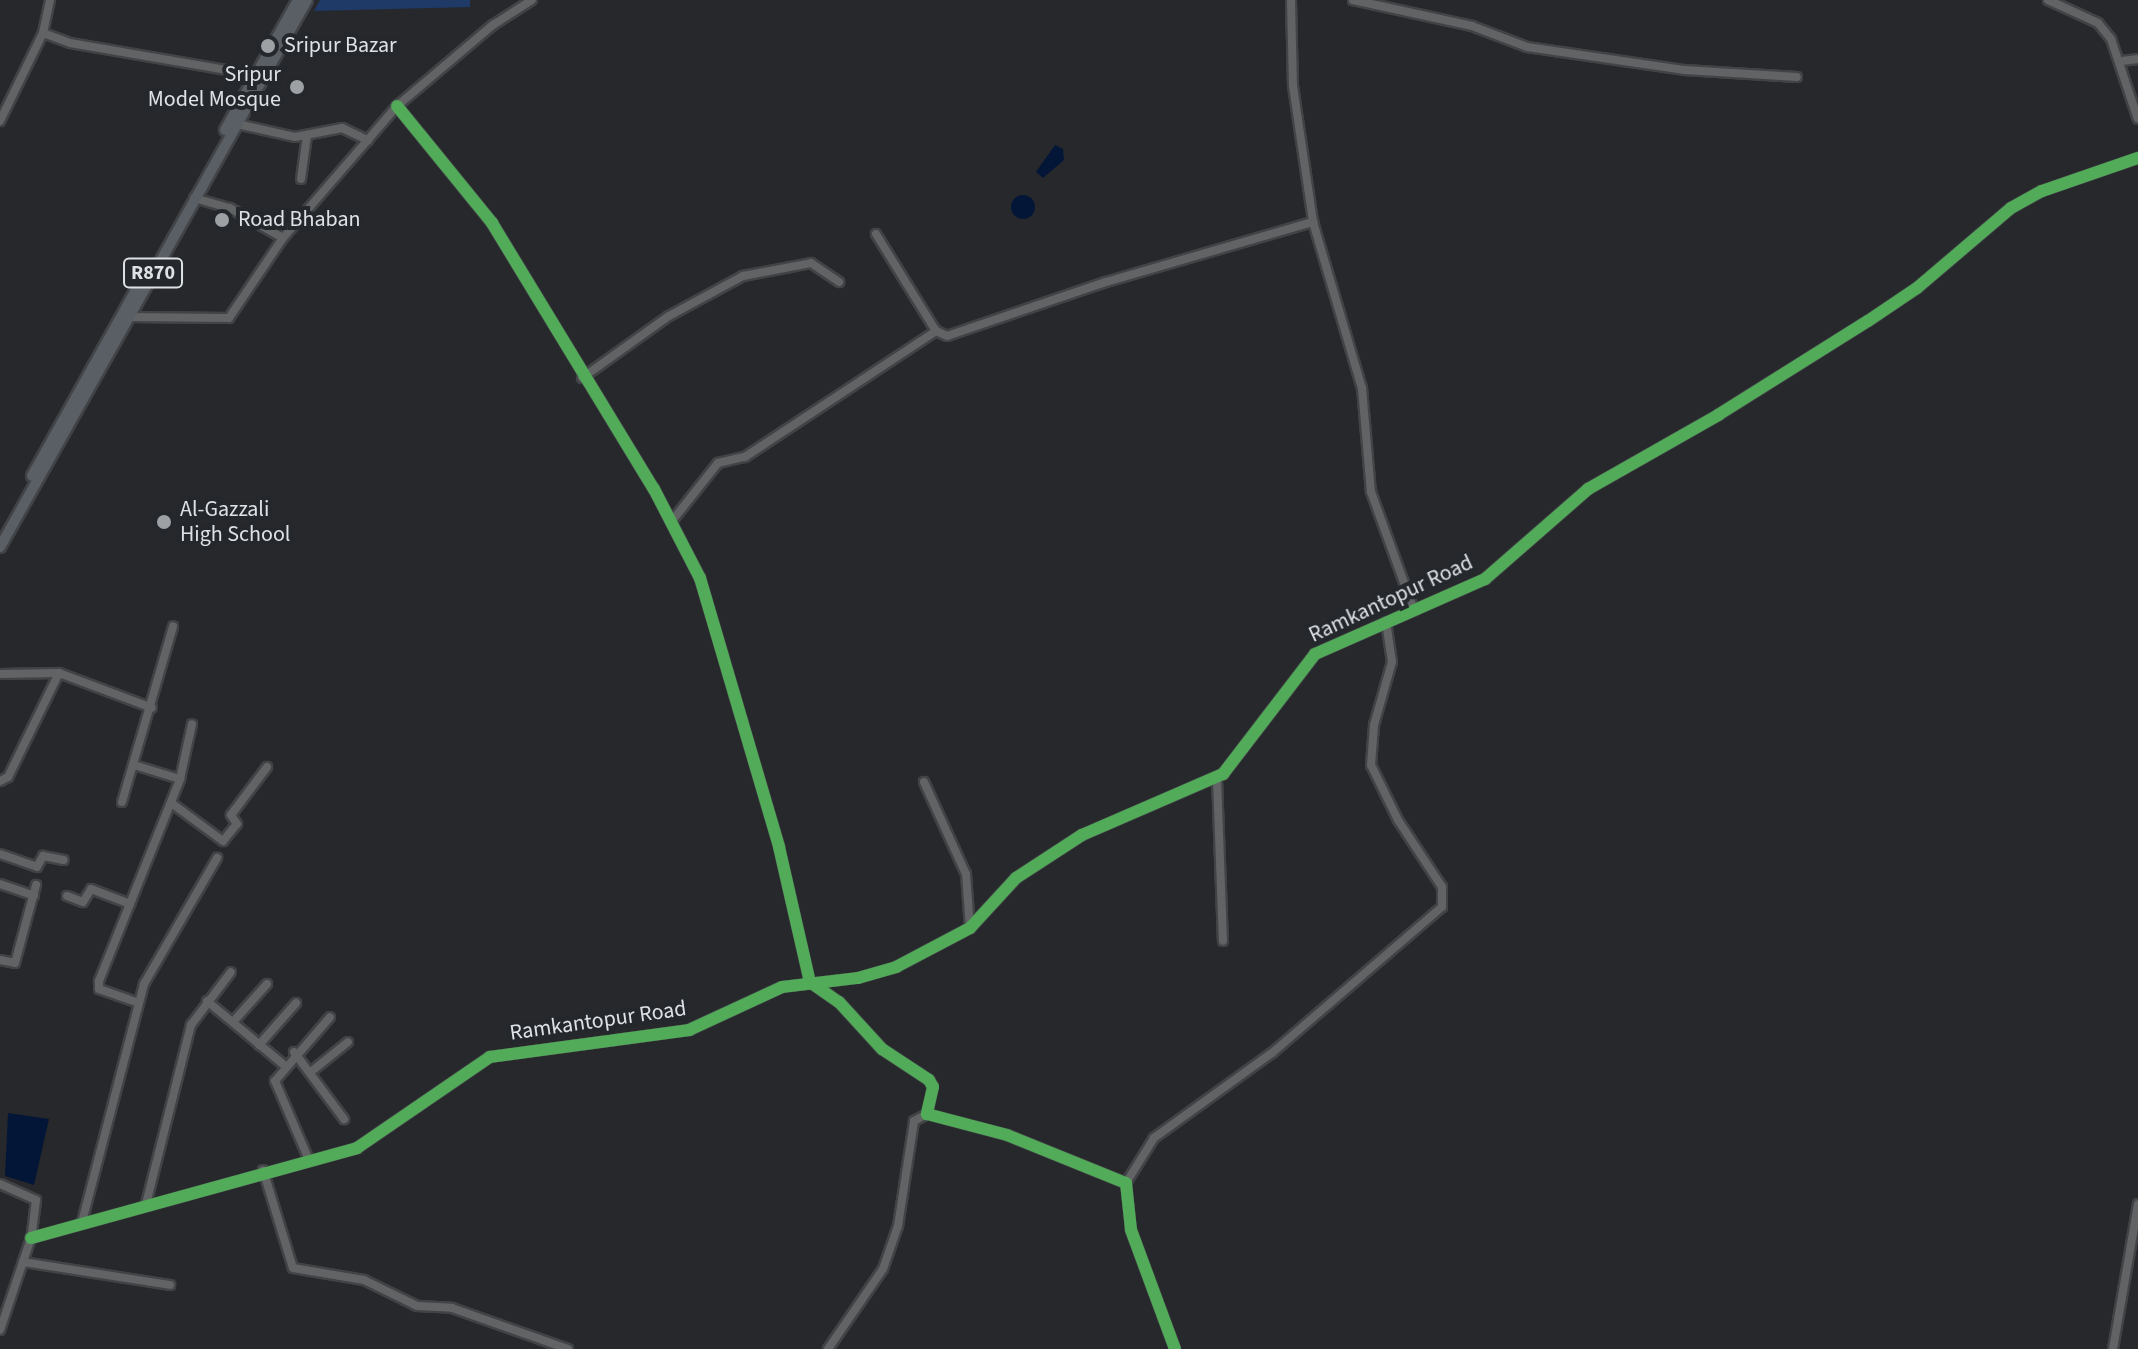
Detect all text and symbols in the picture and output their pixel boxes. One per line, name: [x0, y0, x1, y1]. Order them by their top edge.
place label: Sripur Bazar: [284, 33, 397, 59]
marker: Sripur Bazar: [259, 37, 277, 55]
place label: Sripur Model Mosque: [148, 61, 281, 112]
marker: Sripur Model Mosque: [288, 78, 306, 96]
place label: Road Bhaban: [238, 207, 361, 233]
marker: Road Bhaban: [213, 211, 231, 229]
road number: R870: [123, 257, 183, 289]
place label: Al-Gazzali High School: [180, 496, 290, 548]
marker: Al-Gazzali High School: [155, 513, 173, 531]
street label: Ramkantopur Road: [1305, 549, 1477, 649]
street label: Ramkantopur Road: [508, 996, 688, 1046]

